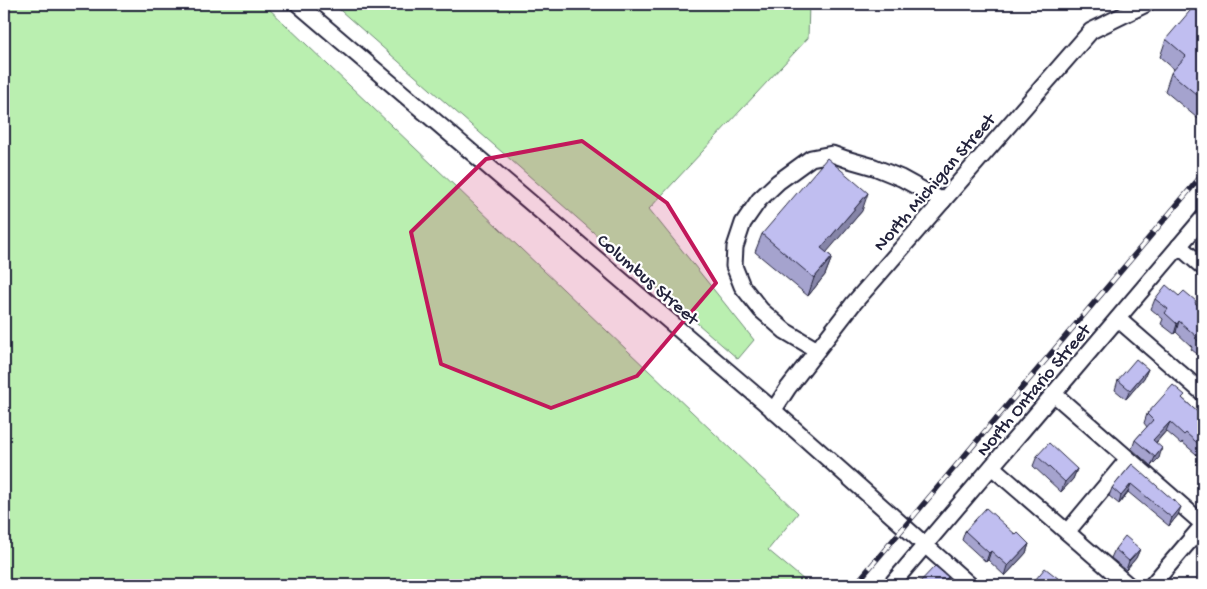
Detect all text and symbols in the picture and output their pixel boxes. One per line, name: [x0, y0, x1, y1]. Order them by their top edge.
street label: North Michigan Street: [870, 108, 1003, 257]
street label: Columbus Street: [591, 230, 704, 333]
street label: North Ontario Street: [972, 319, 1098, 462]

